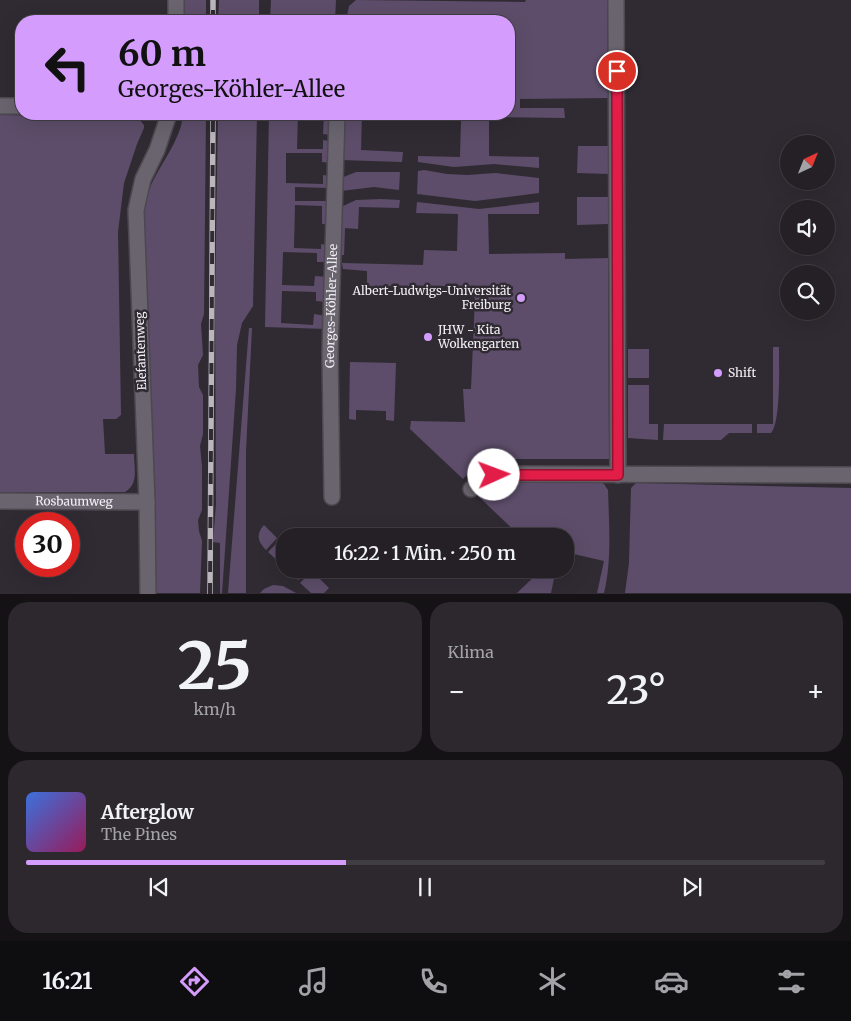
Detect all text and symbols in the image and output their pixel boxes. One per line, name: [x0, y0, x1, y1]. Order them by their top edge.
text: 60 m: [118, 32, 206, 76]
icon: left: [35, 35, 100, 100]
pin: [596, 50, 638, 92]
icon: arrive: [603, 57, 631, 85]
text: Georges-Köhler-Allee: [118, 75, 345, 103]
north arrow: [780, 135, 835, 190]
map controls: [780, 135, 835, 320]
button: sound: [780, 200, 835, 255]
street label: Georges-Köhler-Allee: [322, 244, 340, 368]
button: search: [780, 265, 835, 320]
place label: Albert-Ludwigs-Universität Freiburg: [351, 283, 512, 312]
marker: Albert-Ludwigs-Universität Freiburg: [515, 292, 527, 304]
street label: Elefantenweg: [132, 311, 149, 391]
place label: JHW - Kita Wolkengarten: [437, 322, 519, 351]
marker: JHW - Kita Wolkengarten: [422, 331, 434, 343]
place label: Shift: [728, 365, 756, 380]
marker: Shift: [712, 367, 724, 379]
position arrow: [467, 448, 519, 500]
street label: Rosbaumweg: [35, 493, 114, 509]
speed limit sign: 30: [15, 512, 80, 577]
text: 16:22 · 1 Min. · 250 m: [334, 541, 516, 565]
text: 25: [177, 625, 252, 707]
text: Klima: [448, 642, 494, 662]
text: 23°: [606, 667, 666, 714]
text: −: [448, 673, 466, 709]
text: +: [806, 673, 825, 709]
text: km/h: [194, 699, 236, 719]
text: Afterglow: [101, 800, 194, 824]
text: The Pines: [101, 824, 177, 844]
icon: previous: [145, 873, 173, 901]
icon: pause: [411, 873, 439, 901]
icon: next: [678, 873, 706, 901]
icon: directions: [177, 964, 212, 999]
icon: music: [296, 964, 331, 999]
icon: phone: [416, 964, 451, 999]
icon: climate: [535, 964, 570, 999]
icon: car: [654, 964, 689, 999]
icon: filters: [774, 964, 809, 999]
text: 16:21: [42, 967, 93, 995]

